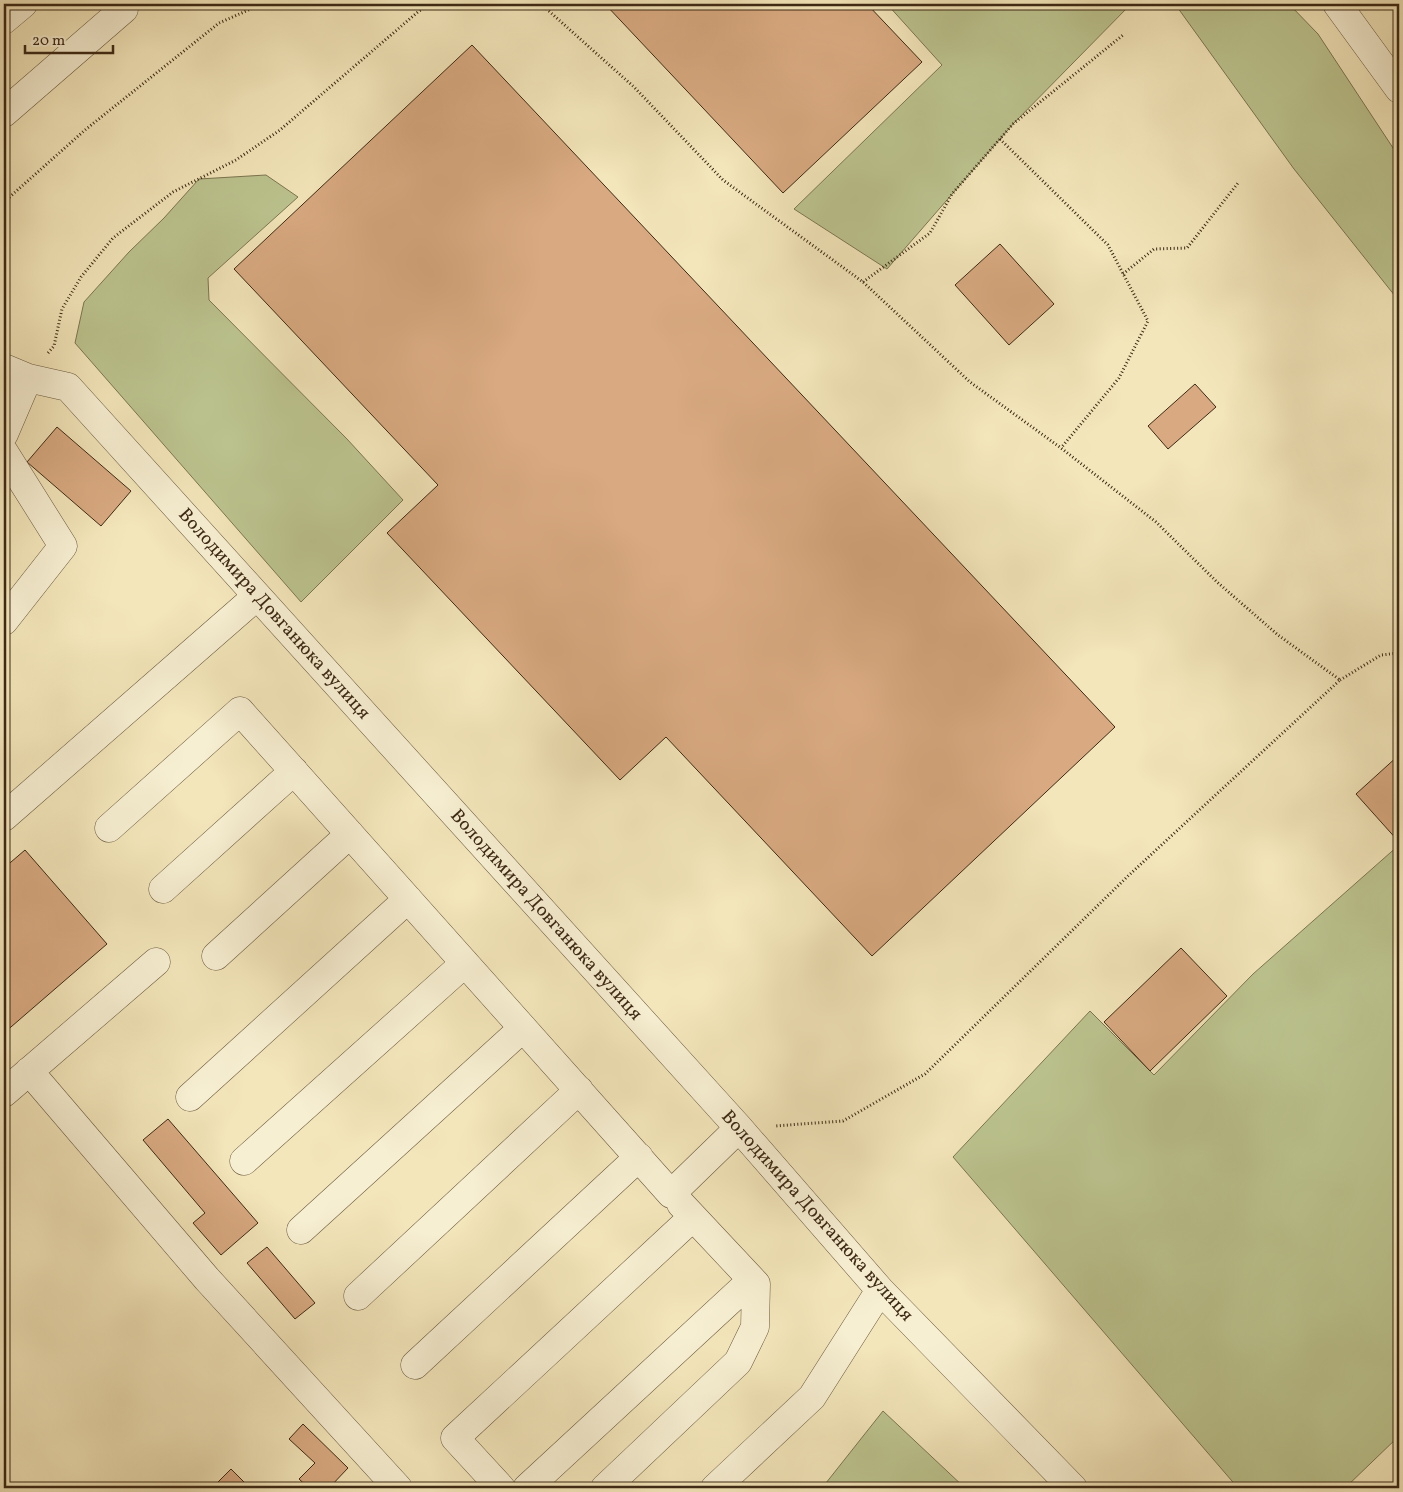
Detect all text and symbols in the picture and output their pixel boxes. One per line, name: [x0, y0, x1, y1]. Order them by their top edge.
scale bar: [25, 22, 112, 54]
text: 20 m: [32, 31, 65, 52]
street label: Володимира Довганюка вулиця: [172, 503, 376, 725]
street label: Володимира Довганюка вулиця: [444, 804, 648, 1026]
street label: Володимира Довганюка вулиця: [715, 1105, 919, 1327]

